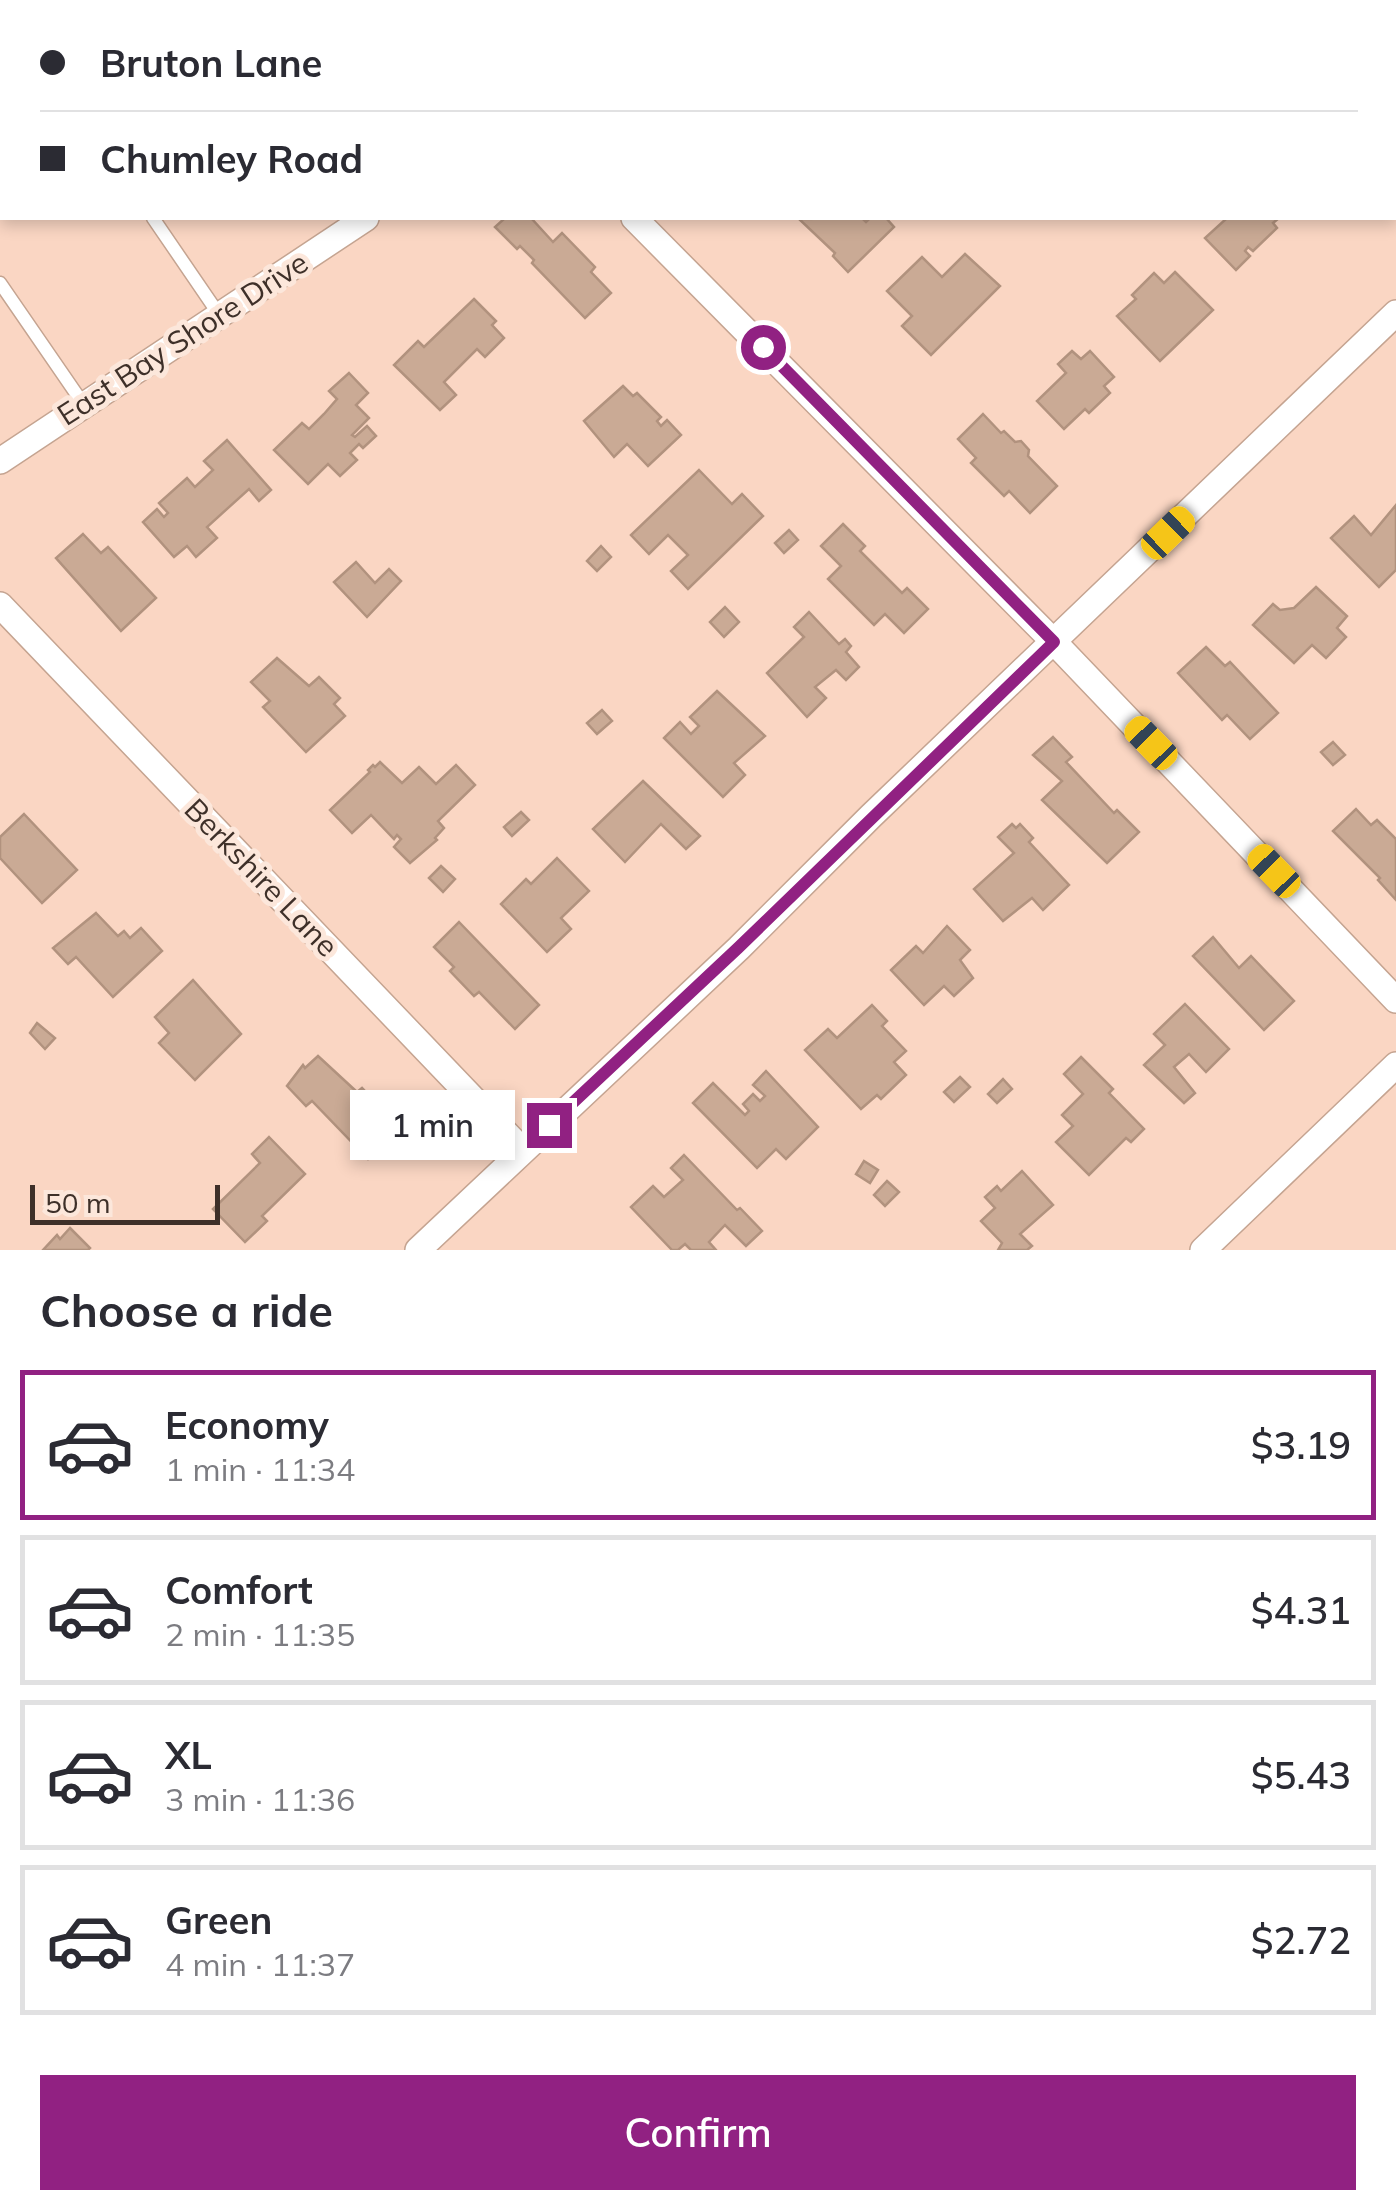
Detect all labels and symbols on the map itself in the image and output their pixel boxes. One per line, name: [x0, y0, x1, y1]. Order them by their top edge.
street label: East Bay Shore Drive: [50, 243, 315, 433]
route start: [741, 325, 786, 370]
car: [1136, 501, 1200, 565]
car: [1119, 711, 1183, 775]
street label: Berkshire Lane: [177, 790, 347, 964]
car: [1242, 839, 1306, 903]
callout: 1 min: [349, 1090, 514, 1160]
route end: [527, 1103, 572, 1148]
scale bar: [30, 1180, 220, 1224]

